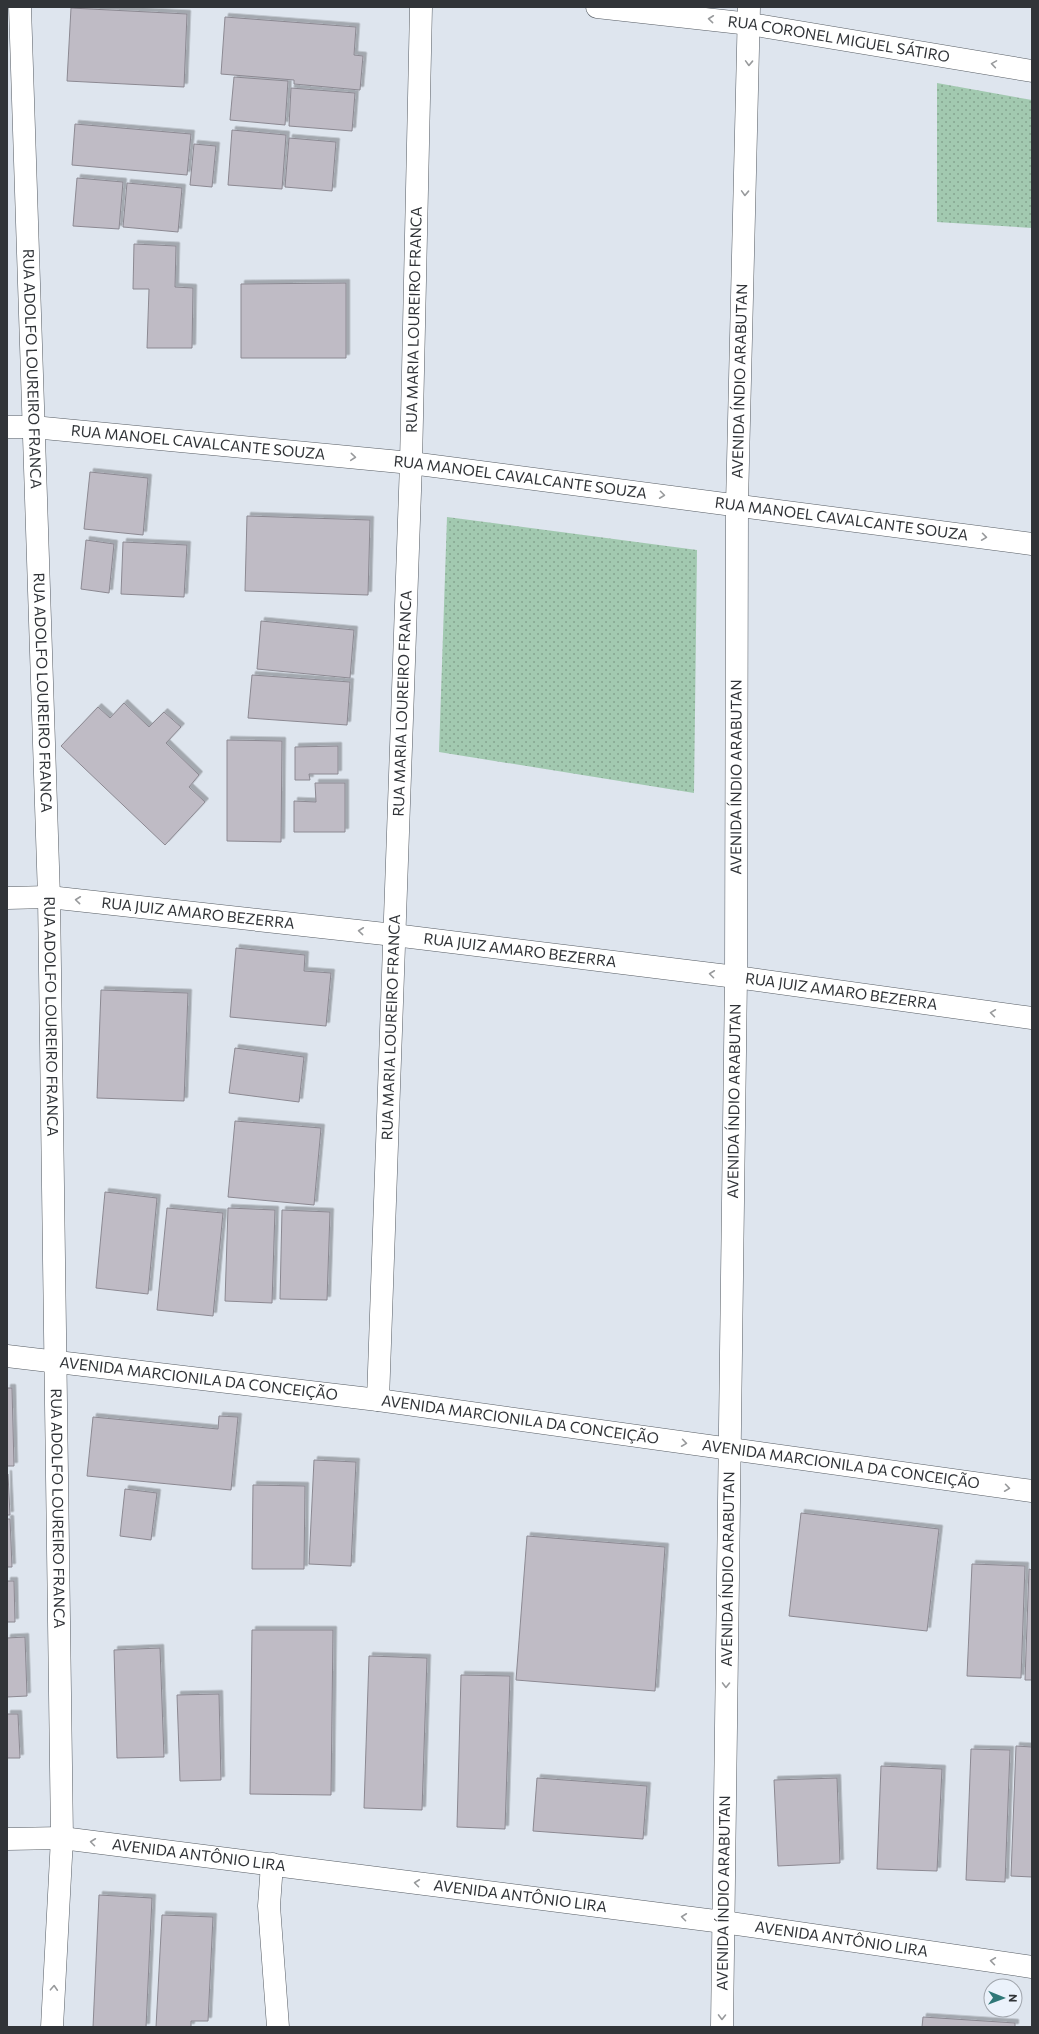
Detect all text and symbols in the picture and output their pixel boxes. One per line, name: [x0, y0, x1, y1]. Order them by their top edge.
street label: RUA CORONEL MIGUEL SÁTIRO: [727, 12, 951, 65]
one-way arrow: [708, 15, 714, 24]
one-way arrow: [745, 60, 753, 66]
one-way arrow: [990, 60, 997, 69]
one-way arrow: [741, 190, 749, 196]
street label: RUA MARIA LOUREIRO FRANCA: [402, 206, 425, 433]
street label: RUA ADOLFO LOUREIRO FRANCA: [20, 248, 46, 489]
street label: AVENIDA ÍNDIO ARABUTAN: [728, 283, 750, 479]
street label: RUA MANOEL CAVALCANTE SOUZA: [70, 421, 326, 463]
street label: RUA MANOEL CAVALCANTE SOUZA: [393, 451, 648, 502]
one-way arrow: [350, 452, 356, 461]
one-way arrow: [659, 490, 665, 499]
street label: RUA MANOEL CAVALCANTE SOUZA: [714, 493, 970, 544]
one-way arrow: [981, 532, 987, 541]
street label: RUA ADOLFO LOUREIRO FRANCA: [30, 572, 56, 813]
street label: RUA MARIA LOUREIRO FRANCA: [389, 590, 415, 817]
street label: AVENIDA ÍNDIO ARABUTAN: [725, 679, 745, 875]
street label: RUA JUIZ AMARO BEZERRA: [101, 893, 296, 932]
street label: RUA ADOLFO LOUREIRO FRANCA: [41, 896, 62, 1137]
one-way arrow: [75, 896, 81, 905]
street label: RUA MARIA LOUREIRO FRANCA: [377, 914, 403, 1141]
one-way arrow: [358, 927, 364, 936]
street label: RUA JUIZ AMARO BEZERRA: [423, 929, 618, 970]
street label: RUA JUIZ AMARO BEZERRA: [744, 968, 939, 1013]
one-way arrow: [709, 970, 715, 979]
street label: AVENIDA ÍNDIO ARABUTAN: [723, 1003, 744, 1199]
one-way arrow: [990, 1009, 996, 1018]
street label: AVENIDA MARCIONILA DA CONCEIÇÃO: [59, 1352, 339, 1403]
street label: RUA ADOLFO LOUREIRO FRANCA: [48, 1388, 69, 1629]
street label: AVENIDA MARCIONILA DA CONCEIÇÃO: [380, 1391, 660, 1447]
street label: AVENIDA MARCIONILA DA CONCEIÇÃO: [701, 1435, 981, 1492]
one-way arrow: [681, 1438, 687, 1447]
street label: AVENIDA ÍNDIO ARABUTAN: [717, 1471, 737, 1667]
one-way arrow: [1004, 1483, 1010, 1492]
one-way arrow: [722, 1682, 731, 1688]
street label: AVENIDA ÍNDIO ARABUTAN: [712, 1795, 733, 1991]
street label: AVENIDA ANTÔNIO LIRA: [111, 1834, 287, 1874]
one-way arrow: [90, 1838, 96, 1847]
street label: AVENIDA ANTÔNIO LIRA: [433, 1875, 608, 1915]
one-way arrow: [413, 1879, 420, 1888]
one-way arrow: [681, 1913, 687, 1922]
street label: AVENIDA ANTÔNIO LIRA: [754, 1917, 929, 1960]
one-way arrow: [990, 1957, 996, 1966]
north arrow: [983, 1978, 1023, 2018]
one-way arrow: [50, 1985, 59, 1991]
text: N: [1007, 1994, 1020, 2002]
one-way arrow: [718, 2014, 726, 2020]

